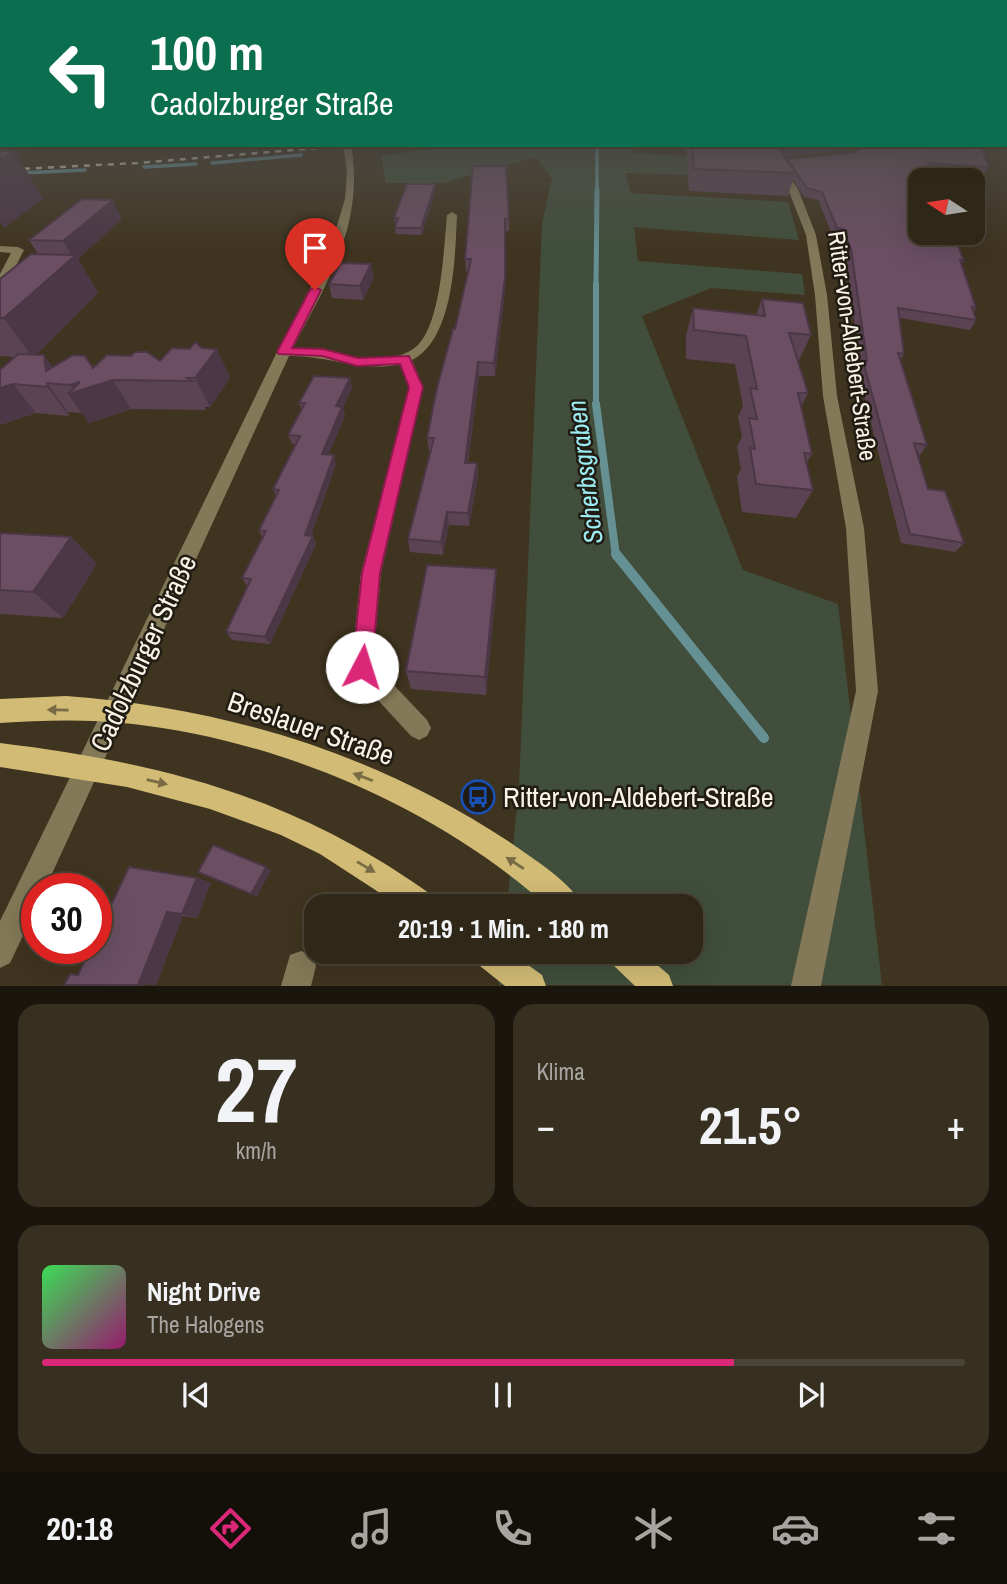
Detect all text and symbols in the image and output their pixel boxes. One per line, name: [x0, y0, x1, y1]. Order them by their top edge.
text: 100 m: [150, 19, 264, 85]
icon: left: [35, 28, 126, 119]
text: Cadolzburger Straße: [150, 82, 394, 125]
north arrow: [908, 168, 985, 245]
map controls: [908, 168, 985, 245]
pin: [285, 218, 345, 290]
icon: arrive: [296, 229, 334, 267]
street label: Ritter-von-Aldebert-Straße: [821, 229, 885, 463]
water label: Scherbsgraben: [558, 398, 611, 546]
street label: Cadolzburger Straße: [81, 548, 205, 758]
position arrow: [325, 630, 399, 704]
street label: Breslauer Straße: [223, 682, 399, 774]
one-way arrow: [47, 704, 69, 715]
one-way arrow: [352, 772, 373, 783]
one-way arrow: [146, 777, 168, 788]
bus stop icon: Ritter-von-Aldebert-Straße: [459, 778, 497, 816]
place label: Ritter-von-Aldebert-Straße: [503, 778, 774, 816]
one-way arrow: [506, 856, 524, 870]
one-way arrow: [357, 861, 376, 873]
speed limit sign: 30: [21, 873, 112, 964]
text: 20:19 · 1 Min. · 180 m: [398, 911, 609, 946]
text: 27: [215, 1028, 298, 1150]
text: Klima: [537, 1056, 585, 1087]
text: 21.5°: [699, 1090, 803, 1160]
text: −: [537, 1100, 555, 1151]
text: +: [947, 1100, 965, 1151]
text: km/h: [236, 1135, 277, 1166]
text: Night Drive: [147, 1274, 261, 1309]
text: The Halogens: [147, 1309, 264, 1340]
icon: previous: [177, 1376, 215, 1414]
icon: pause: [484, 1376, 522, 1414]
icon: next: [792, 1376, 830, 1414]
icon: directions: [206, 1504, 255, 1553]
icon: music: [347, 1504, 396, 1553]
icon: phone: [488, 1504, 537, 1553]
icon: climate: [629, 1504, 678, 1553]
icon: car: [771, 1504, 820, 1553]
icon: filters: [912, 1504, 961, 1553]
text: 20:18: [46, 1507, 113, 1550]

